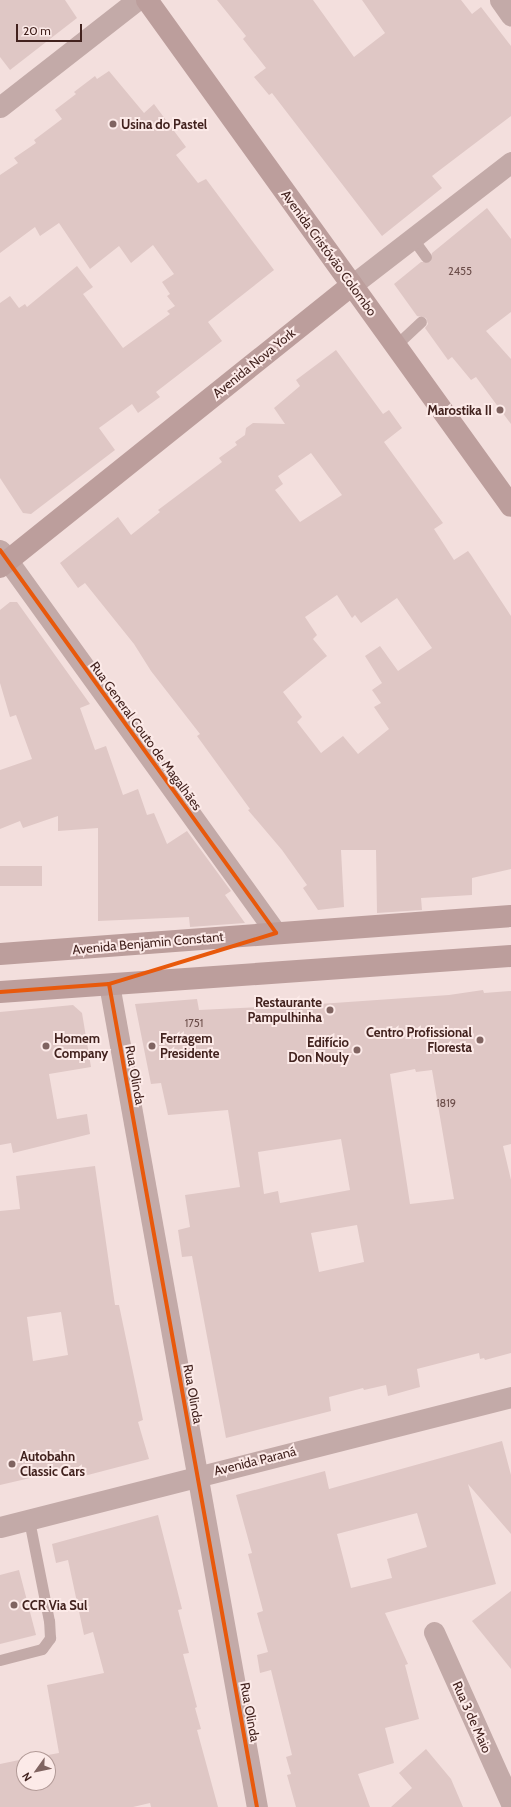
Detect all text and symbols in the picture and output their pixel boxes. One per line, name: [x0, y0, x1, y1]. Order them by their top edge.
scale bar: [18, 16, 84, 42]
text: 20 m: [23, 23, 51, 38]
place label: Usina do Pastel: [121, 116, 207, 132]
marker: Usina do Pastel: [108, 119, 118, 129]
street label: Avenida Cristóvão Colombo: [278, 187, 380, 319]
house number: 2455: [448, 264, 472, 278]
street label: Avenida Nova York: [210, 325, 298, 401]
place label: Marostika II: [427, 402, 492, 418]
marker: Marostika II: [495, 405, 505, 415]
street label: Rua General Couto de Magalhães: [87, 659, 205, 813]
street label: Avenida Benjamin Constant: [72, 929, 224, 957]
place label: Restaurante Pampulhinha: [248, 995, 322, 1026]
marker: Restaurante Pampulhinha: [325, 1005, 335, 1015]
house number: 1751: [185, 1016, 203, 1030]
place label: Centro Profissional Floresta: [366, 1025, 472, 1056]
place label: Homem Company: [54, 1031, 108, 1062]
place label: Ferragem Presidente: [160, 1031, 220, 1062]
place label: Edifício Don Nouly: [288, 1035, 349, 1066]
marker: Centro Profissional Floresta: [475, 1035, 485, 1045]
marker: Homem Company: [41, 1041, 51, 1051]
marker: Ferragem Presidente: [147, 1041, 157, 1051]
street label: Rua Olinda: [122, 1044, 148, 1106]
marker: Edifício Don Nouly: [352, 1045, 362, 1055]
house number: 1819: [436, 1096, 456, 1110]
street label: Rua Olinda: [180, 1363, 206, 1425]
street label: Avenida Paraná: [212, 1443, 298, 1479]
place label: Autobahn Classic Cars: [20, 1449, 85, 1480]
marker: Autobahn Classic Cars: [7, 1459, 17, 1469]
place label: CCR Via Sul: [22, 1597, 87, 1613]
marker: CCR Via Sul: [9, 1600, 19, 1610]
street label: Rua 3 de Maio: [449, 1679, 495, 1755]
street label: Rua Olinda: [237, 1681, 263, 1743]
north arrow: [16, 1751, 56, 1791]
text: N: [19, 1770, 35, 1784]

